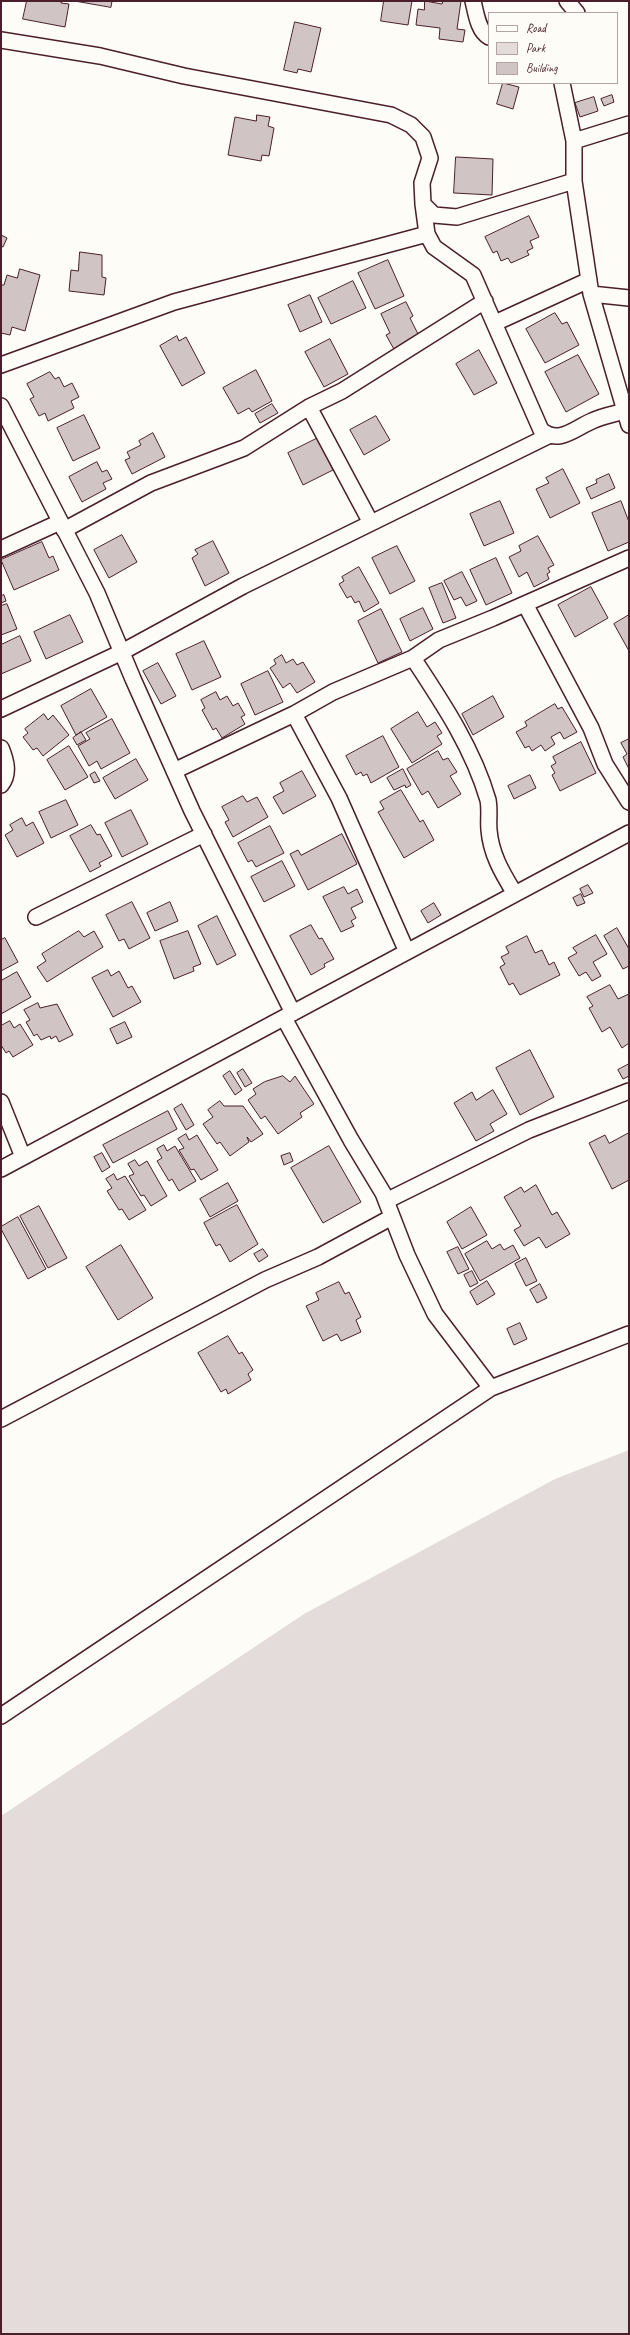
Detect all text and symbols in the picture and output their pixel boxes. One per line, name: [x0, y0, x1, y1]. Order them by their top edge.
legend: [488, 12, 618, 84]
text: Road: [526, 20, 546, 36]
text: Park: [526, 40, 545, 56]
text: Building: [526, 60, 558, 76]

